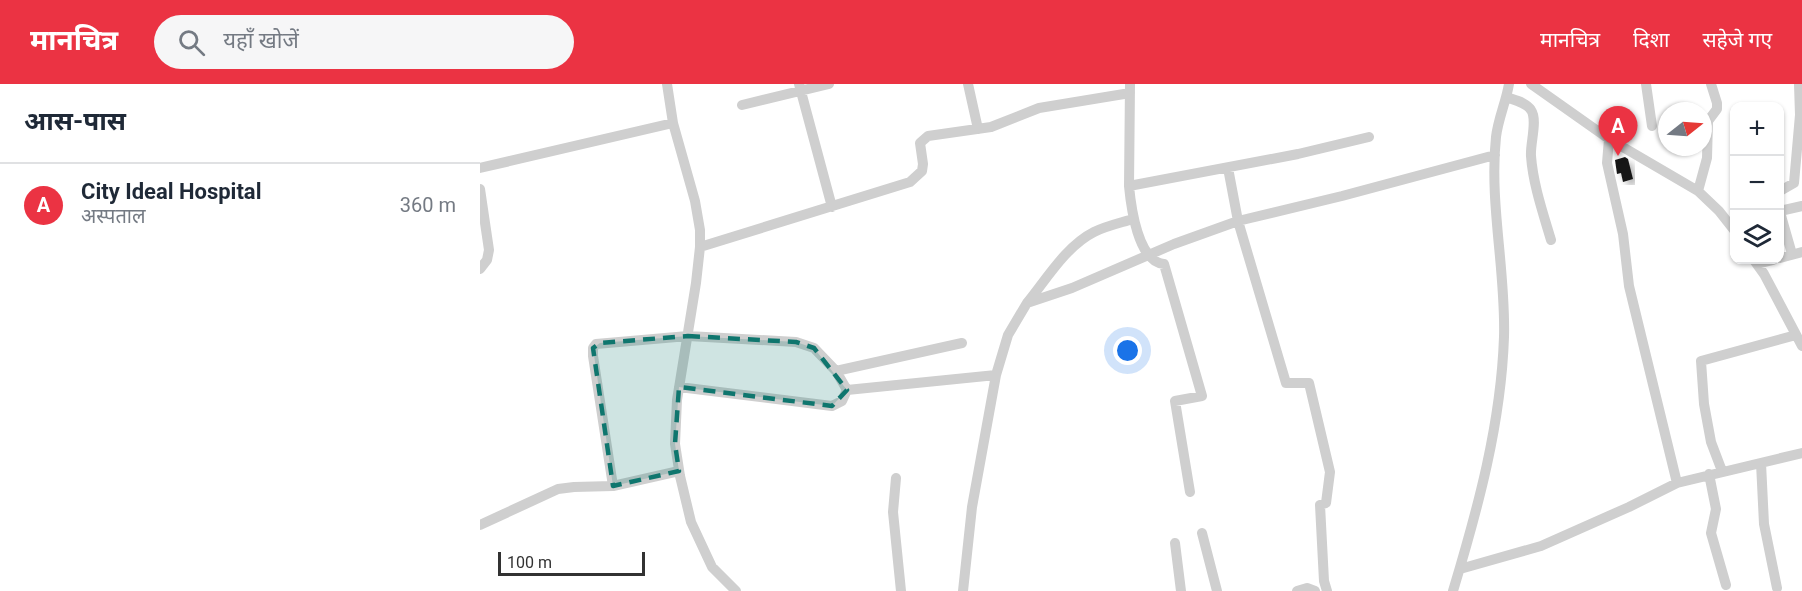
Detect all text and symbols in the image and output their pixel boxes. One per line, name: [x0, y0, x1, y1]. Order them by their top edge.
search box: [154, 15, 574, 69]
text: मानचित्र: [30, 24, 118, 57]
icon: search: [175, 26, 208, 59]
text: यहाँ खोजें: [223, 28, 299, 53]
text: मानचित्र: [1540, 28, 1600, 52]
text: दिशा: [1633, 28, 1669, 52]
text: सहेजे गए: [1702, 28, 1772, 52]
north arrow: [1658, 102, 1712, 156]
map controls: [1730, 102, 1784, 264]
button: +: [1730, 102, 1784, 156]
text: आस-पास: [24, 106, 126, 136]
pin: A: [1598, 106, 1638, 156]
button: −: [1730, 156, 1784, 210]
text: City Ideal Hospital: [81, 179, 261, 204]
text: A: [37, 193, 50, 217]
text: 360 m: [400, 193, 456, 217]
text: अस्पताल: [81, 204, 146, 228]
button: layers: [1730, 210, 1784, 264]
your location: [1113, 336, 1142, 365]
scale bar: [498, 549, 645, 576]
text: 100 m: [507, 553, 552, 572]

